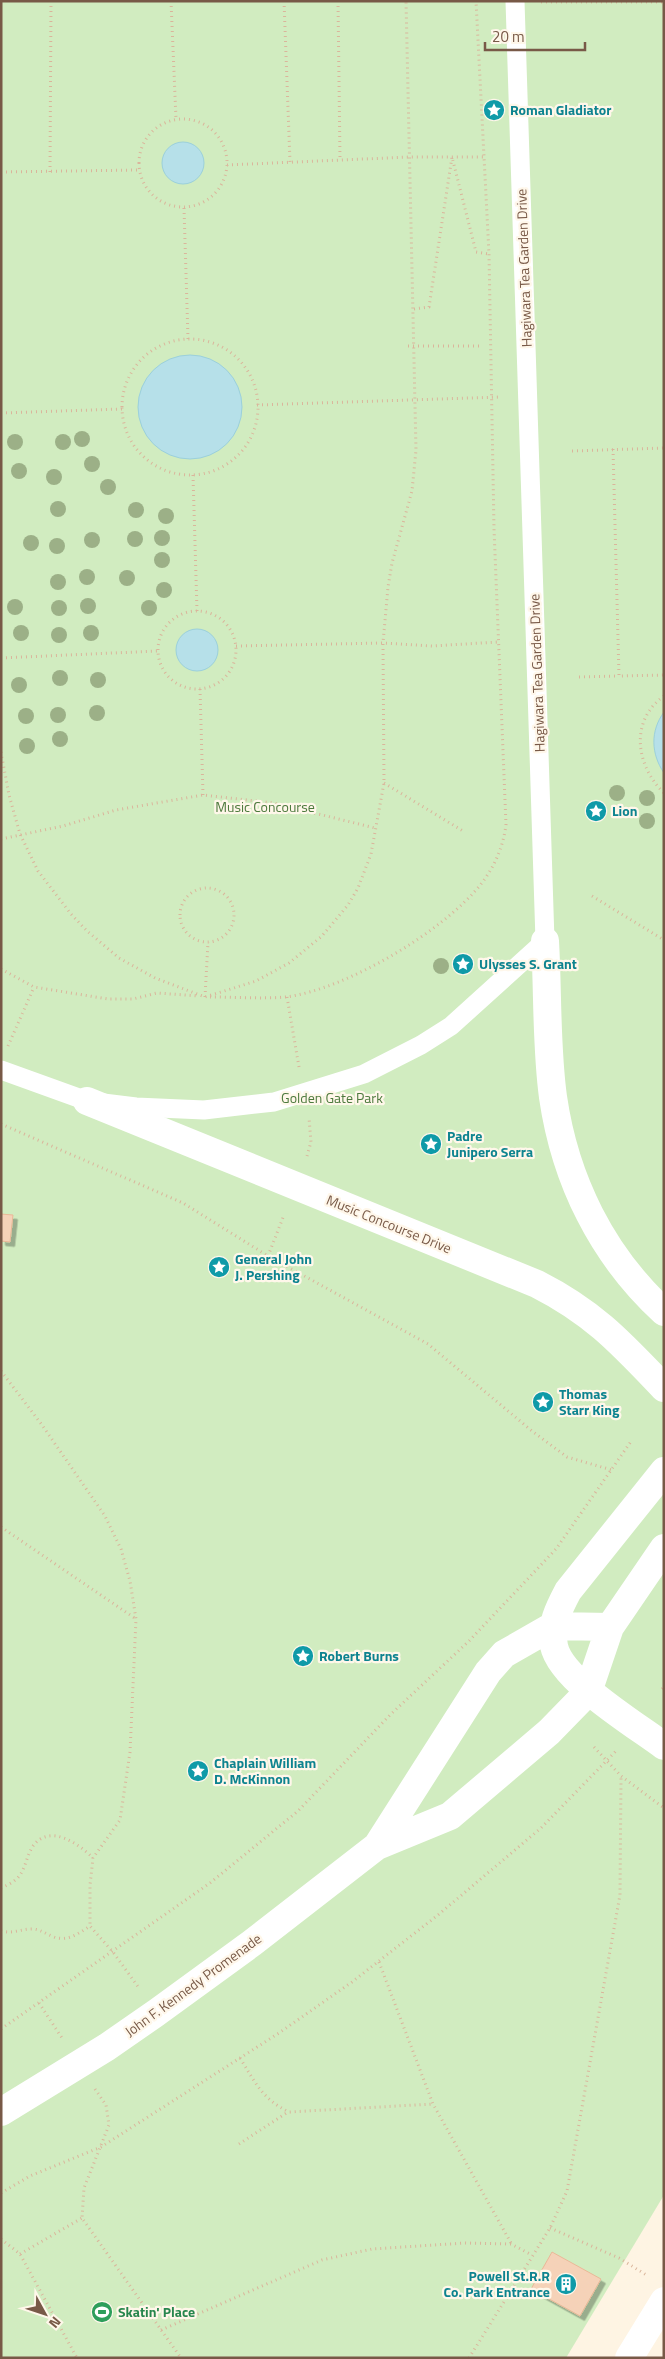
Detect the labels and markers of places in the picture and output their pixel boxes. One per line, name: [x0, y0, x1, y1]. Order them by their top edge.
place icon: Roman Gladiator: [482, 98, 506, 122]
place label: Roman Gladiator: [510, 99, 611, 120]
place icon: Lion: [584, 799, 608, 823]
place label: Lion: [612, 800, 637, 821]
place icon: Ulysses S. Grant: [451, 952, 475, 976]
place label: Ulysses S. Grant: [479, 953, 577, 974]
place label: Padre Junipero Serra: [447, 1125, 533, 1162]
place icon: Padre Junipero Serra: [419, 1132, 443, 1156]
place label: General John J. Pershing: [235, 1248, 312, 1285]
place icon: General John J. Pershing: [207, 1255, 231, 1279]
place label: Thomas Starr King: [559, 1383, 620, 1420]
place icon: Thomas Starr King: [531, 1390, 555, 1414]
place icon: Robert Burns: [291, 1644, 315, 1668]
place label: Robert Burns: [319, 1645, 399, 1666]
place label: Chaplain William D. McKinnon: [214, 1752, 316, 1789]
place icon: Chaplain William D. McKinnon: [186, 1759, 210, 1783]
place label: Powell St.R.R Co. Park Entrance: [444, 2265, 550, 2302]
building icon: Powell St.R.R Co. Park Entrance: [554, 2272, 578, 2296]
sports icon: Skatin' Place: [90, 2300, 114, 2324]
place label: Skatin' Place: [118, 2301, 195, 2322]

